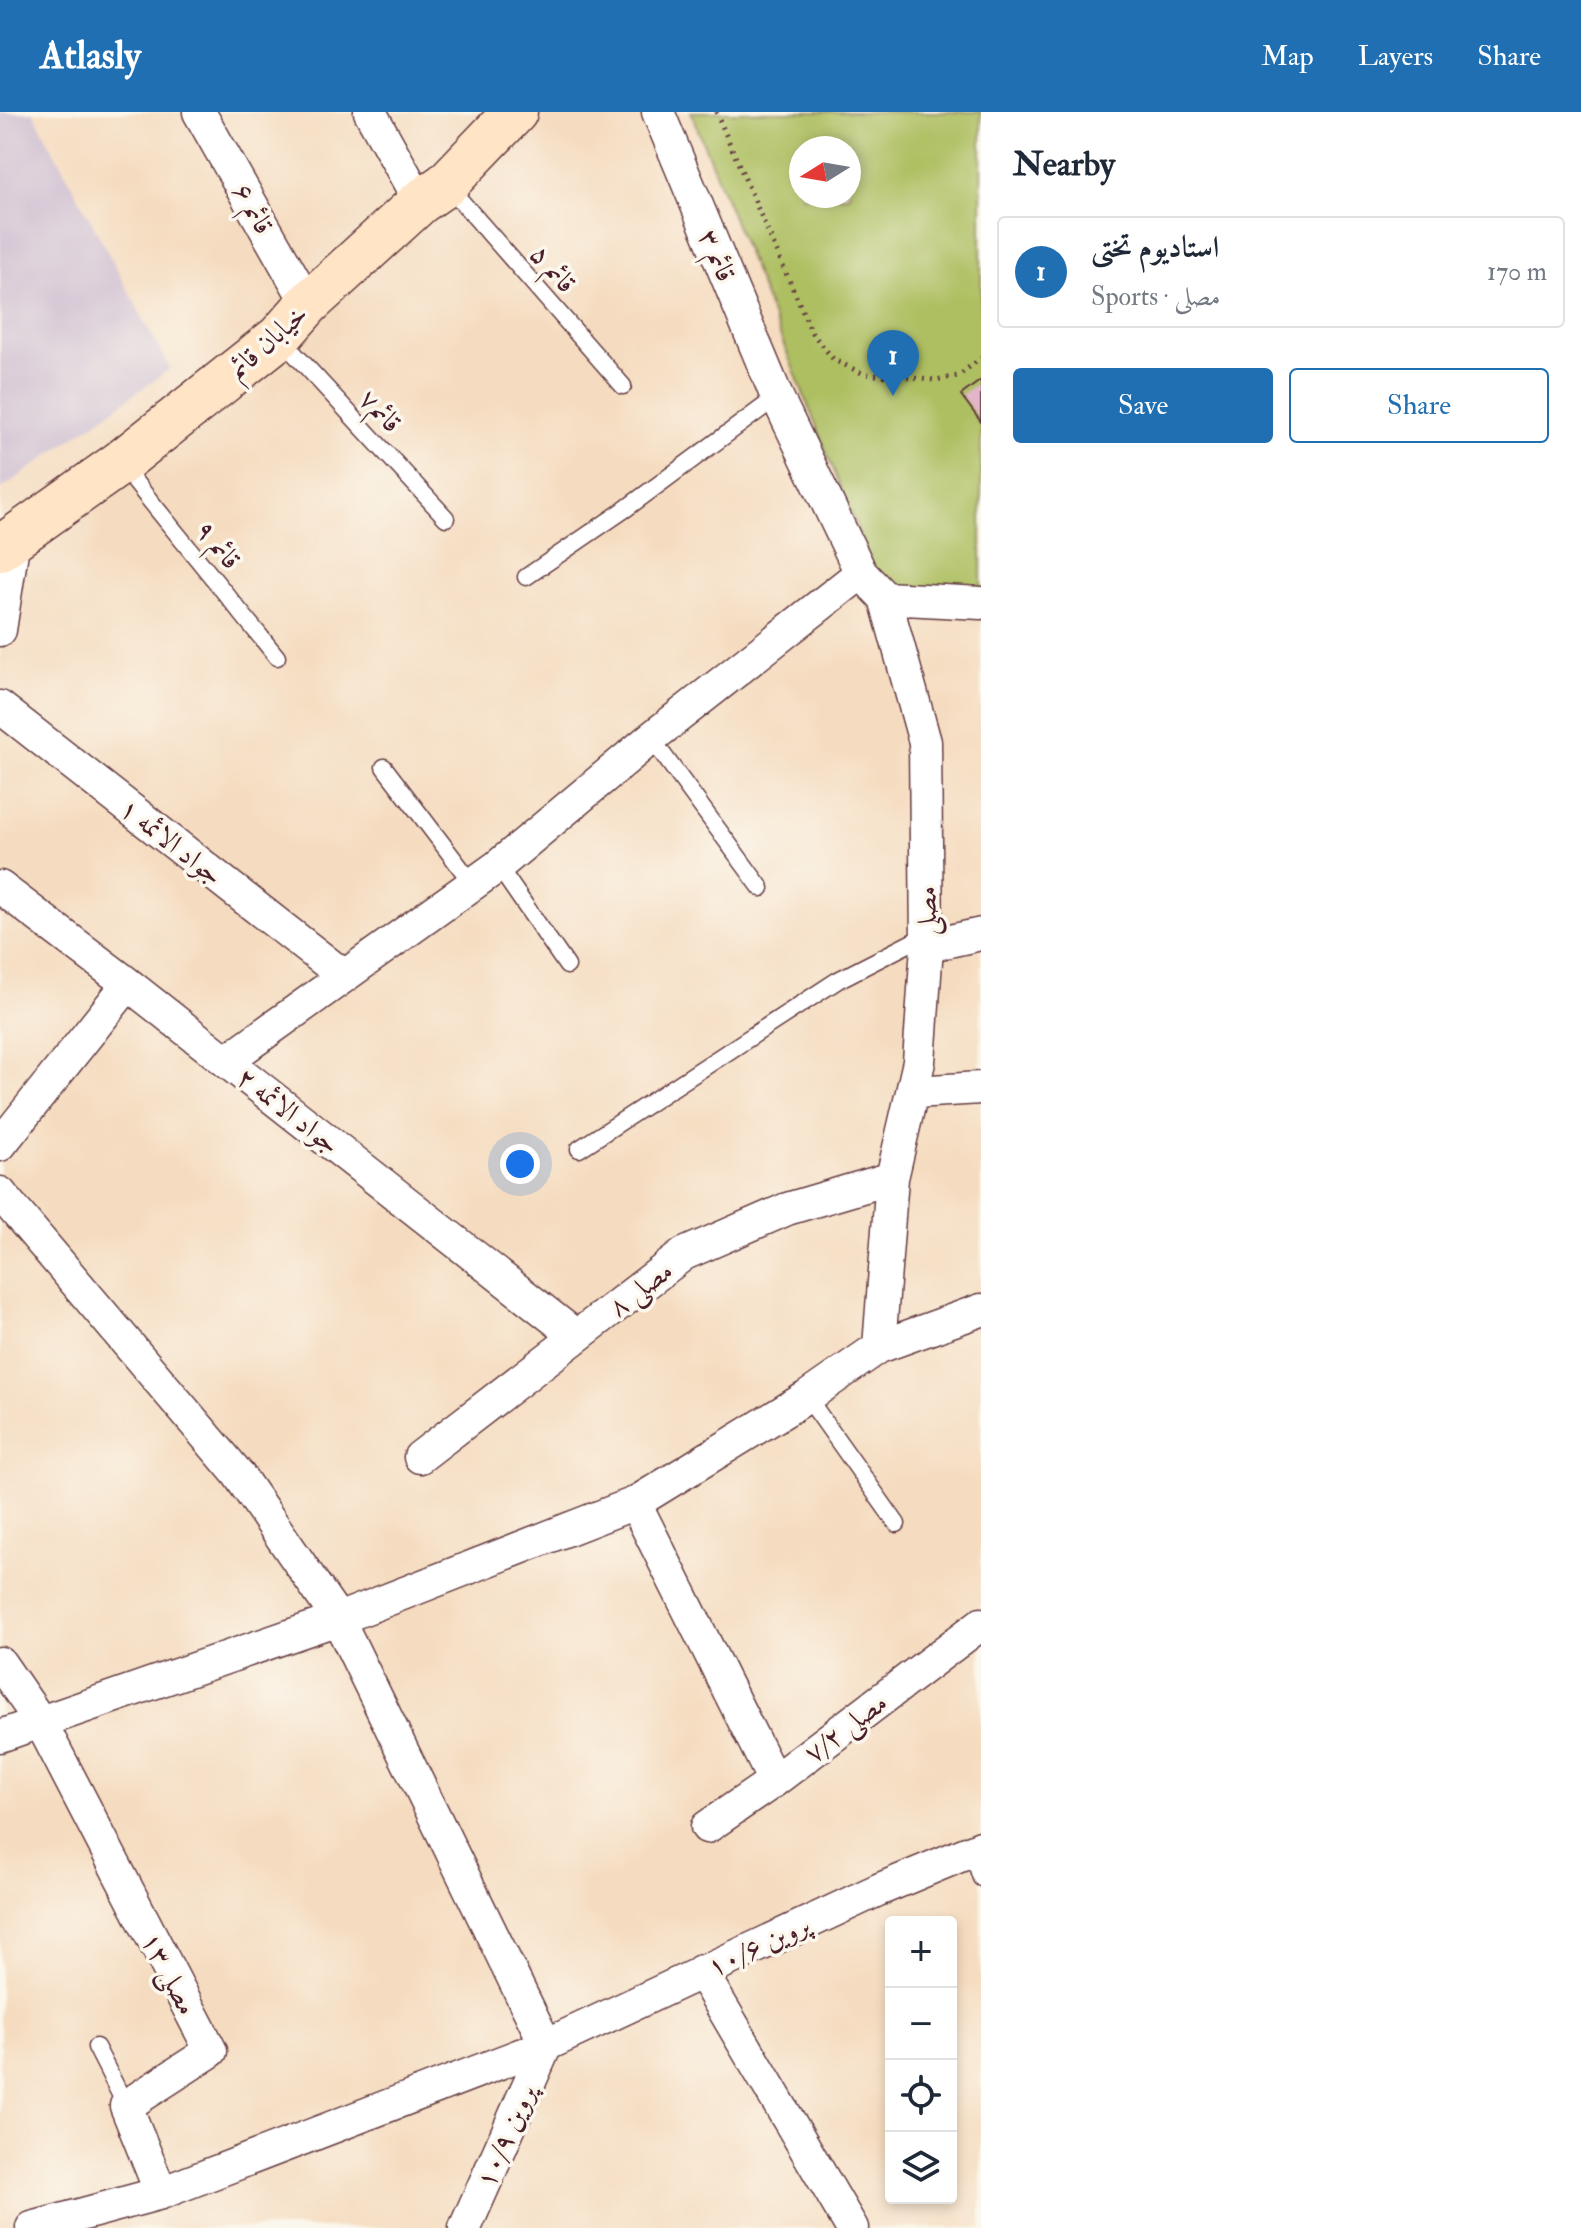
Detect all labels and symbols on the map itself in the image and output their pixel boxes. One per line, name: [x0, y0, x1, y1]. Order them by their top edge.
north arrow: [789, 136, 861, 208]
street label: قائم ۶: [219, 177, 281, 244]
street label: قائم ۳: [685, 224, 743, 289]
street label: قائم ۵: [518, 237, 584, 305]
street label: خیابان قائم: [220, 297, 320, 392]
pin: 1: [867, 330, 919, 396]
street label: قائم۷: [346, 382, 409, 444]
street label: قائم ۹: [183, 513, 248, 581]
street label: جواد الائمه ۱: [112, 791, 230, 893]
street label: مصلی: [910, 886, 947, 936]
street label: جواد الائمه ۲: [229, 1060, 347, 1162]
your location: [500, 1144, 540, 1184]
street label: مصلی ۸: [602, 1254, 681, 1326]
street label: مصلی ۷/۲: [797, 1685, 896, 1773]
street label: پروین ۱۰/۶: [702, 1906, 818, 1985]
street label: مصلی ۱۳: [131, 1926, 204, 2022]
street label: پروین ۱۰/۹: [468, 2077, 546, 2193]

